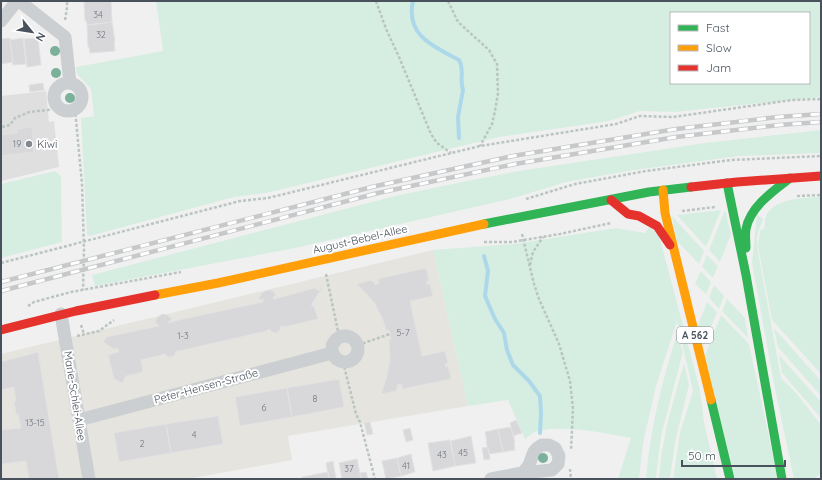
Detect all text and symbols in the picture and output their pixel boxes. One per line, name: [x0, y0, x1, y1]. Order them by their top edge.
house number: 34: [93, 9, 103, 20]
north arrow: [12, 12, 52, 52]
legend: [670, 12, 810, 84]
text: Fast: [706, 20, 730, 35]
house number: 32: [96, 29, 106, 40]
text: N: [33, 30, 49, 44]
text: Slow: [706, 40, 732, 55]
text: Jam: [706, 60, 731, 75]
place label: Kiwi: [37, 137, 57, 151]
house number: 19: [13, 138, 21, 149]
marker: Kiwi: [24, 139, 34, 149]
street label: August-Bebel-Allee: [311, 221, 409, 257]
house number: 5-7: [396, 327, 410, 338]
road number: A 562: [677, 327, 713, 343]
house number: 1-3: [177, 330, 189, 341]
street label: Marie-Schlei-Allee: [61, 350, 89, 442]
street label: Peter-Hensen-Straße: [152, 365, 260, 407]
house number: 8: [313, 393, 318, 404]
house number: 6: [262, 402, 267, 413]
house number: 13-15: [25, 417, 45, 428]
house number: 4: [192, 429, 197, 440]
house number: 2: [140, 438, 145, 449]
scale bar: [682, 442, 785, 468]
house number: 45: [458, 447, 468, 458]
text: 50 m: [688, 448, 716, 463]
house number: 43: [437, 449, 447, 460]
house number: 41: [402, 460, 410, 471]
house number: 37: [344, 463, 354, 474]

